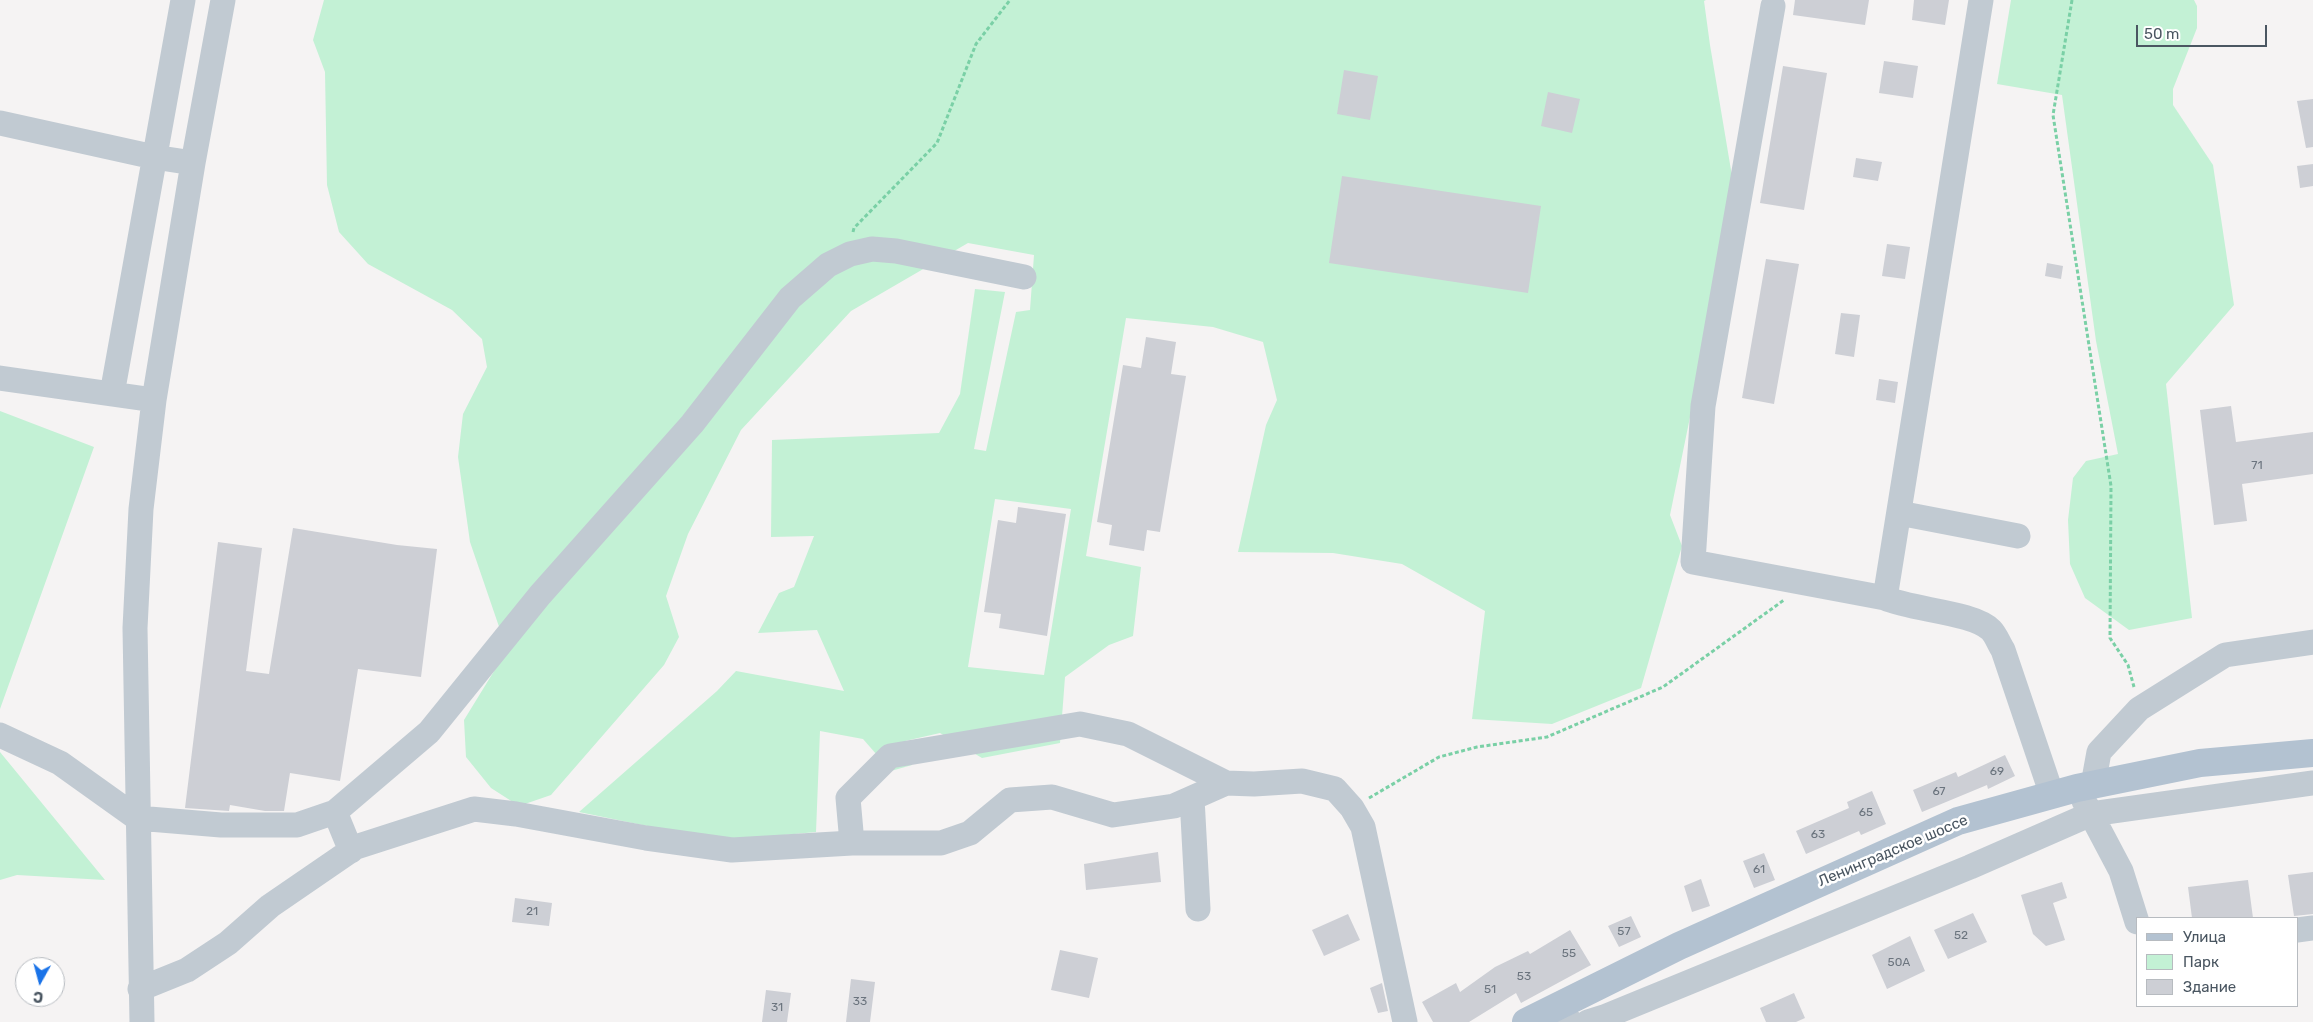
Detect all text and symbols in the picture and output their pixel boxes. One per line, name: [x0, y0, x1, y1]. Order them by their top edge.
scale bar: [2138, 15, 2269, 47]
text: 50 m: [2144, 25, 2179, 43]
house number: 71: [2251, 459, 2263, 473]
house number: 69: [1990, 765, 2004, 779]
house number: 67: [1932, 785, 1946, 799]
house number: 65: [1859, 806, 1873, 820]
street label: Ленинградское шоссе: [1815, 811, 1971, 891]
house number: 63: [1811, 828, 1825, 842]
house number: 61: [1753, 863, 1765, 877]
house number: 21: [526, 905, 538, 919]
legend: [2136, 917, 2298, 1007]
house number: 57: [1617, 925, 1631, 939]
text: Улица: [2183, 928, 2226, 946]
house number: 52: [1954, 929, 1968, 943]
house number: 55: [1562, 947, 1576, 961]
text: Парк: [2183, 953, 2219, 971]
house number: 50А: [1888, 956, 1910, 970]
north arrow: [15, 957, 65, 1007]
house number: 53: [1517, 970, 1531, 984]
text: Здание: [2183, 978, 2236, 996]
house number: 51: [1484, 983, 1496, 997]
text: С: [32, 987, 44, 1005]
house number: 33: [853, 995, 867, 1009]
house number: 31: [771, 1001, 783, 1015]

